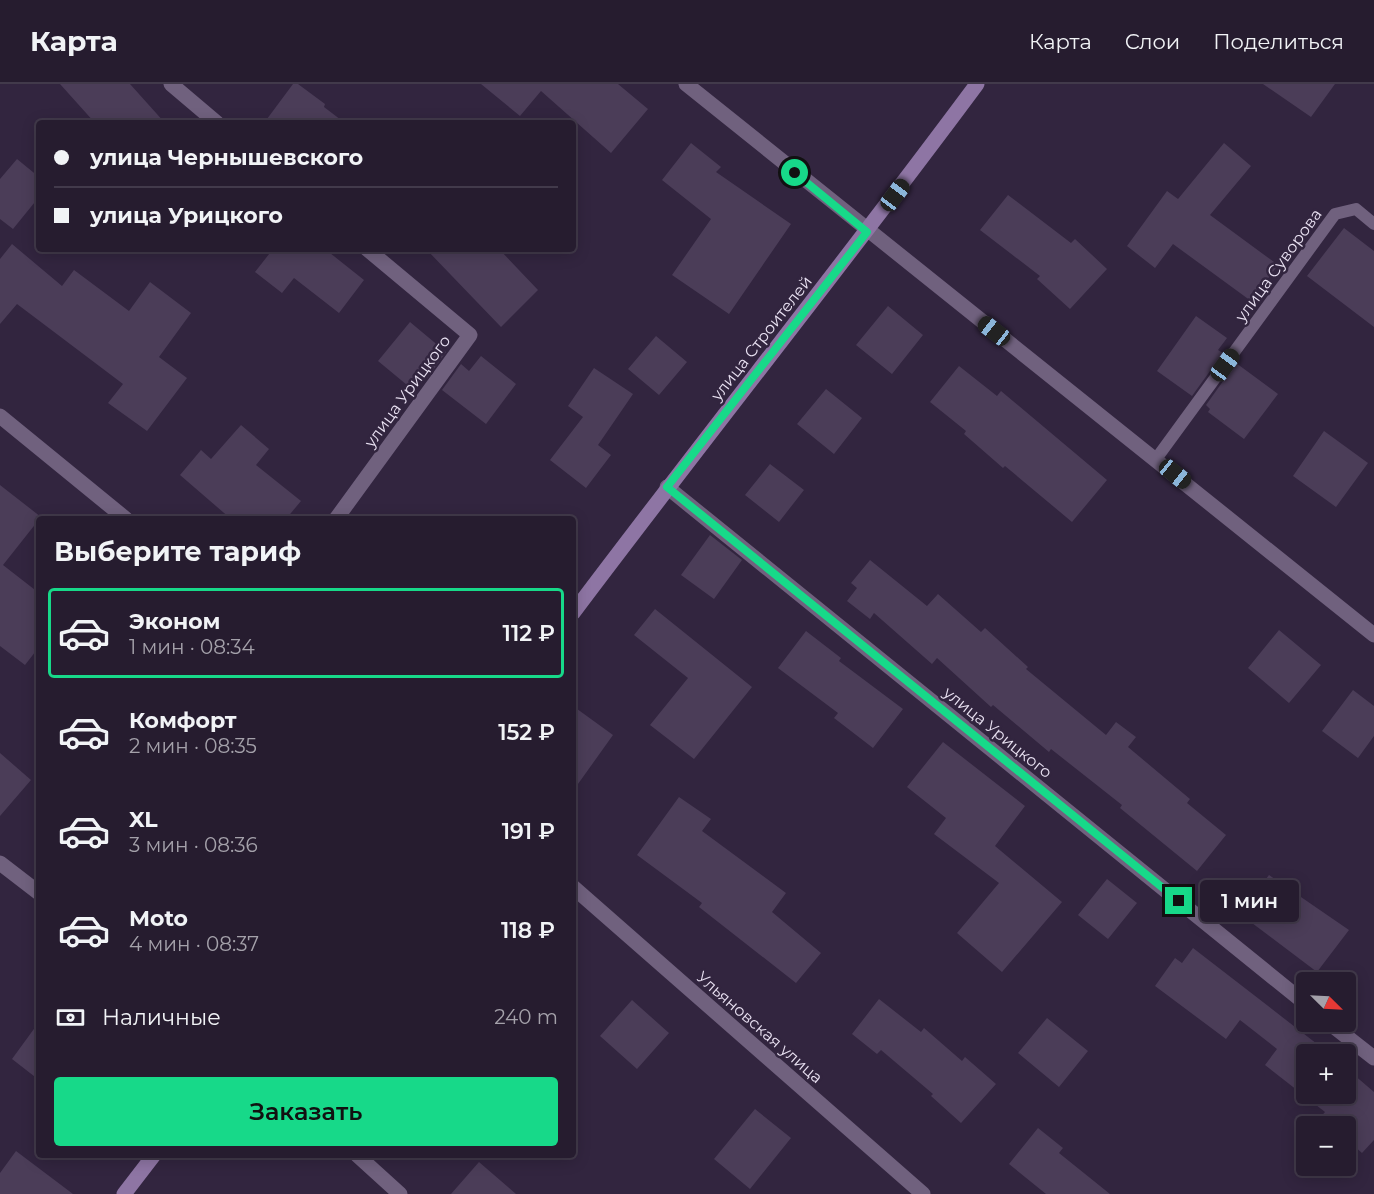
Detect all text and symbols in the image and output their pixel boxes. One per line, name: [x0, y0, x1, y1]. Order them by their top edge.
text: Карта: [30, 24, 118, 58]
text: Карта: [1029, 29, 1092, 54]
text: Слои: [1125, 29, 1180, 54]
text: Поделиться: [1213, 29, 1344, 54]
text: улица Чернышевского: [90, 144, 363, 171]
route start: [781, 159, 808, 186]
car: [877, 175, 913, 215]
text: улица Урицкого: [90, 202, 283, 229]
street label: улица Суворова: [1231, 205, 1326, 326]
street label: улица Строителей: [706, 272, 816, 405]
car: [974, 313, 1014, 349]
street label: улица Урицкого: [360, 332, 454, 452]
car: [1207, 345, 1243, 385]
car: [1155, 456, 1195, 492]
text: Выберите тариф: [54, 535, 301, 568]
icon: car: [57, 606, 111, 660]
text: Эконом: [129, 608, 220, 635]
text: 112 ₽: [503, 620, 555, 647]
text: 1 мин · 08:34: [129, 635, 255, 659]
street label: улица Урицкого: [939, 682, 1056, 782]
icon: car: [57, 705, 111, 759]
text: Комфорт: [129, 707, 237, 734]
text: 152 ₽: [498, 719, 555, 746]
text: 2 мин · 08:35: [129, 734, 257, 758]
icon: car: [57, 804, 111, 858]
text: XL: [129, 806, 158, 833]
text: 191 ₽: [502, 818, 555, 845]
text: 3 мин · 08:36: [129, 833, 258, 857]
callout: 1 мин: [1200, 880, 1299, 922]
route end: [1165, 887, 1192, 914]
text: 1 мин: [1221, 889, 1278, 913]
icon: car: [57, 903, 111, 957]
text: Moto: [129, 905, 188, 932]
text: 118 ₽: [501, 917, 555, 944]
text: 4 мин · 08:37: [129, 932, 259, 956]
street label: Ульяновская улица: [693, 968, 826, 1087]
north arrow: [1296, 972, 1356, 1032]
map controls: [1296, 972, 1356, 1176]
icon: cash: [54, 1001, 87, 1034]
text: Наличные: [102, 1004, 221, 1031]
text: 240 m: [494, 1005, 558, 1029]
button: +: [1296, 1044, 1356, 1104]
button: Заказать: [54, 1077, 558, 1146]
button: −: [1296, 1116, 1356, 1176]

